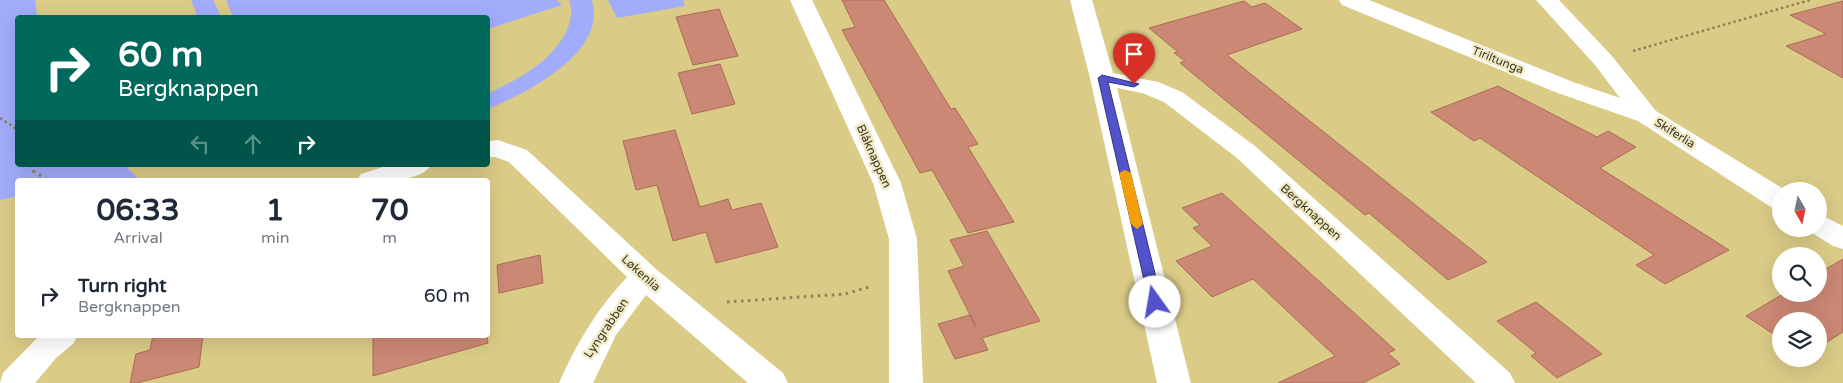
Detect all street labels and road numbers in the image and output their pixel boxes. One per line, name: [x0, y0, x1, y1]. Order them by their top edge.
street label: Tiriltunga: [1470, 43, 1526, 77]
street label: Skiferlia: [1652, 115, 1698, 151]
street label: Blåknappen: [854, 122, 894, 190]
street label: Bergknappen: [1278, 181, 1344, 243]
street label: Løkenlia: [619, 252, 663, 294]
street label: Lyngrabben: [581, 296, 631, 360]

